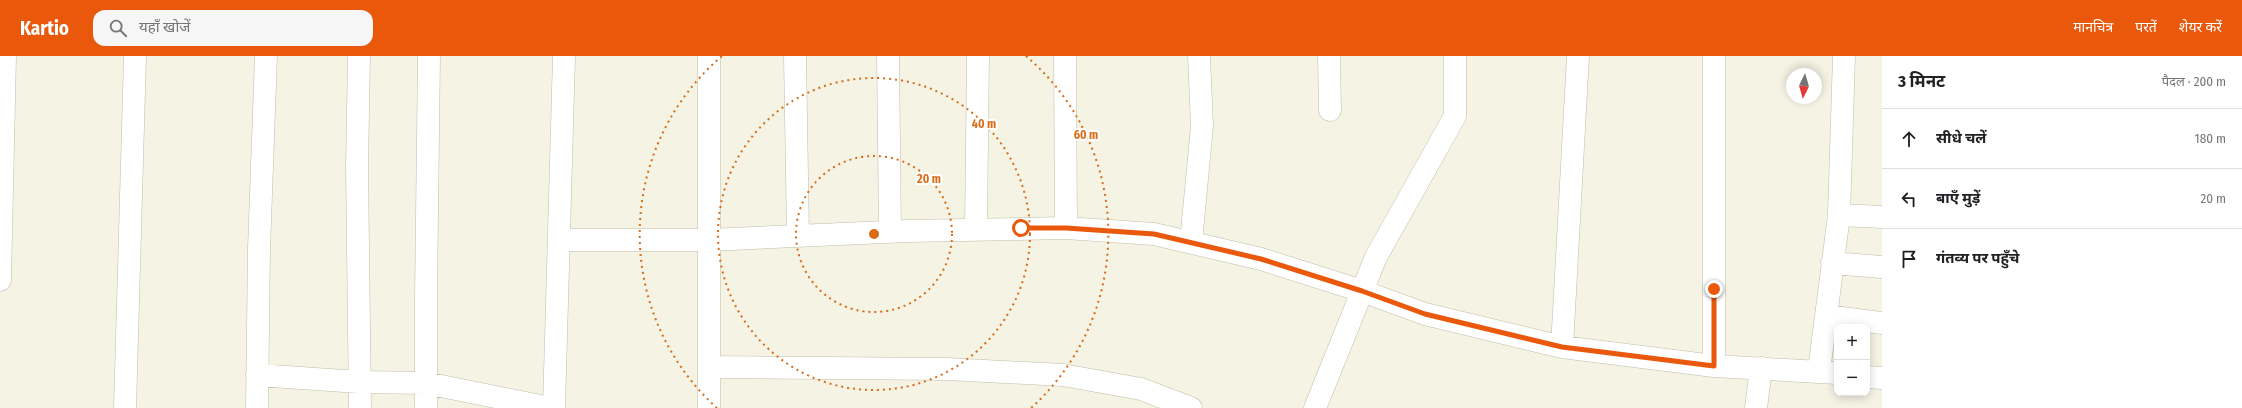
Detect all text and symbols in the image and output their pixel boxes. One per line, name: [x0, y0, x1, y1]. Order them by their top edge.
search box: [93, 10, 373, 46]
text: Kartio: [20, 17, 69, 40]
icon: search: [107, 17, 129, 39]
text: यहाँ खोजें: [139, 18, 190, 36]
text: मानचित्र: [2073, 19, 2113, 36]
text: परतें: [2135, 19, 2157, 36]
text: शेयर करें: [2179, 19, 2222, 36]
north arrow: [1786, 68, 1822, 104]
text: 3 मिनट: [1898, 71, 1945, 92]
text: पैदल · 200 m: [2162, 74, 2226, 89]
text: 40 m: [972, 117, 996, 131]
text: 60 m: [1074, 128, 1098, 142]
icon: ahead: [1898, 128, 1920, 150]
text: सीधे चलें: [1936, 129, 1986, 147]
text: 180 m: [2195, 131, 2226, 146]
text: 20 m: [916, 172, 941, 186]
icon: left: [1898, 188, 1920, 210]
text: बाएँ मुड़ें: [1936, 189, 1980, 207]
text: 20 m: [2200, 191, 2226, 206]
route start: [1012, 219, 1030, 237]
centre of rings: [867, 227, 881, 241]
icon: arrive: [1898, 248, 1920, 270]
text: गंतव्य पर पहुँचे: [1936, 249, 2019, 267]
route end: [1705, 280, 1723, 298]
map controls: [1834, 324, 1870, 396]
button: +: [1834, 324, 1870, 360]
button: −: [1834, 360, 1870, 396]

